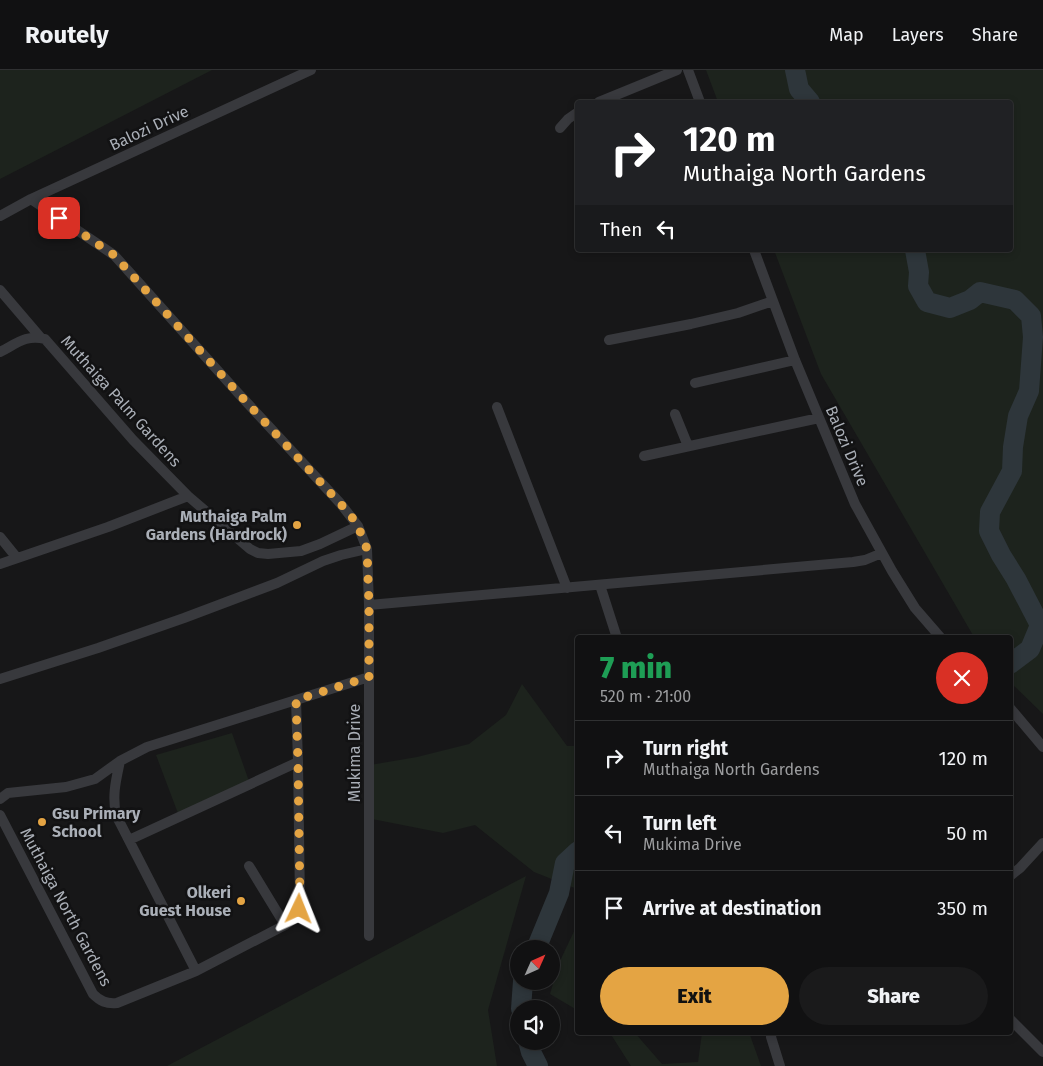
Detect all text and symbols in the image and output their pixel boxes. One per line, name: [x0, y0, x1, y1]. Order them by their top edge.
text: Routely: [25, 21, 109, 49]
text: Map: [829, 24, 864, 46]
text: Layers: [892, 24, 944, 46]
text: Share: [972, 24, 1018, 46]
street label: Balozi Drive: [106, 101, 192, 155]
text: 120 m: [683, 118, 776, 160]
icon: right: [600, 120, 665, 185]
text: Muthaiga North Gardens: [683, 160, 926, 187]
pin: [38, 197, 80, 239]
icon: arrive: [45, 204, 73, 232]
icon: left: [652, 215, 680, 243]
text: Then: [600, 218, 642, 241]
street label: Muthaiga Palm Gardens: [57, 331, 185, 471]
street label: Balozi Drive: [822, 403, 872, 489]
place label: Muthaiga Palm Gardens (Hardrock): [146, 507, 287, 544]
marker: Muthaiga Palm Gardens (Hardrock): [291, 519, 303, 531]
text: 7 min: [600, 650, 672, 686]
button: close: [936, 652, 988, 704]
text: 520 m · 21:00: [600, 687, 691, 706]
street label: Mukima Drive: [345, 704, 364, 802]
text: Turn right: [643, 737, 728, 760]
icon: right: [600, 744, 628, 772]
text: 120 m: [938, 747, 988, 770]
text: Muthaiga North Gardens: [643, 760, 820, 779]
place label: Gsu Primary School: [52, 804, 141, 841]
text: Turn left: [643, 812, 717, 835]
marker: Gsu Primary School: [36, 816, 48, 828]
icon: left: [600, 819, 628, 847]
text: 50 m: [947, 822, 988, 845]
street label: Muthaiga North Gardens: [16, 825, 116, 989]
text: Mukima Drive: [643, 835, 742, 854]
position arrow: [272, 882, 324, 934]
place label: Olkeri Guest House: [139, 883, 231, 920]
icon: arrive: [600, 894, 628, 922]
marker: Olkeri Guest House: [235, 895, 247, 907]
text: Arrive at destination: [643, 897, 822, 920]
text: 350 m: [937, 897, 988, 920]
north arrow: [510, 940, 560, 990]
map controls: [510, 940, 560, 1050]
button: Exit: [600, 967, 789, 1025]
button: Share: [799, 967, 988, 1025]
button: sound: [510, 1000, 560, 1050]

